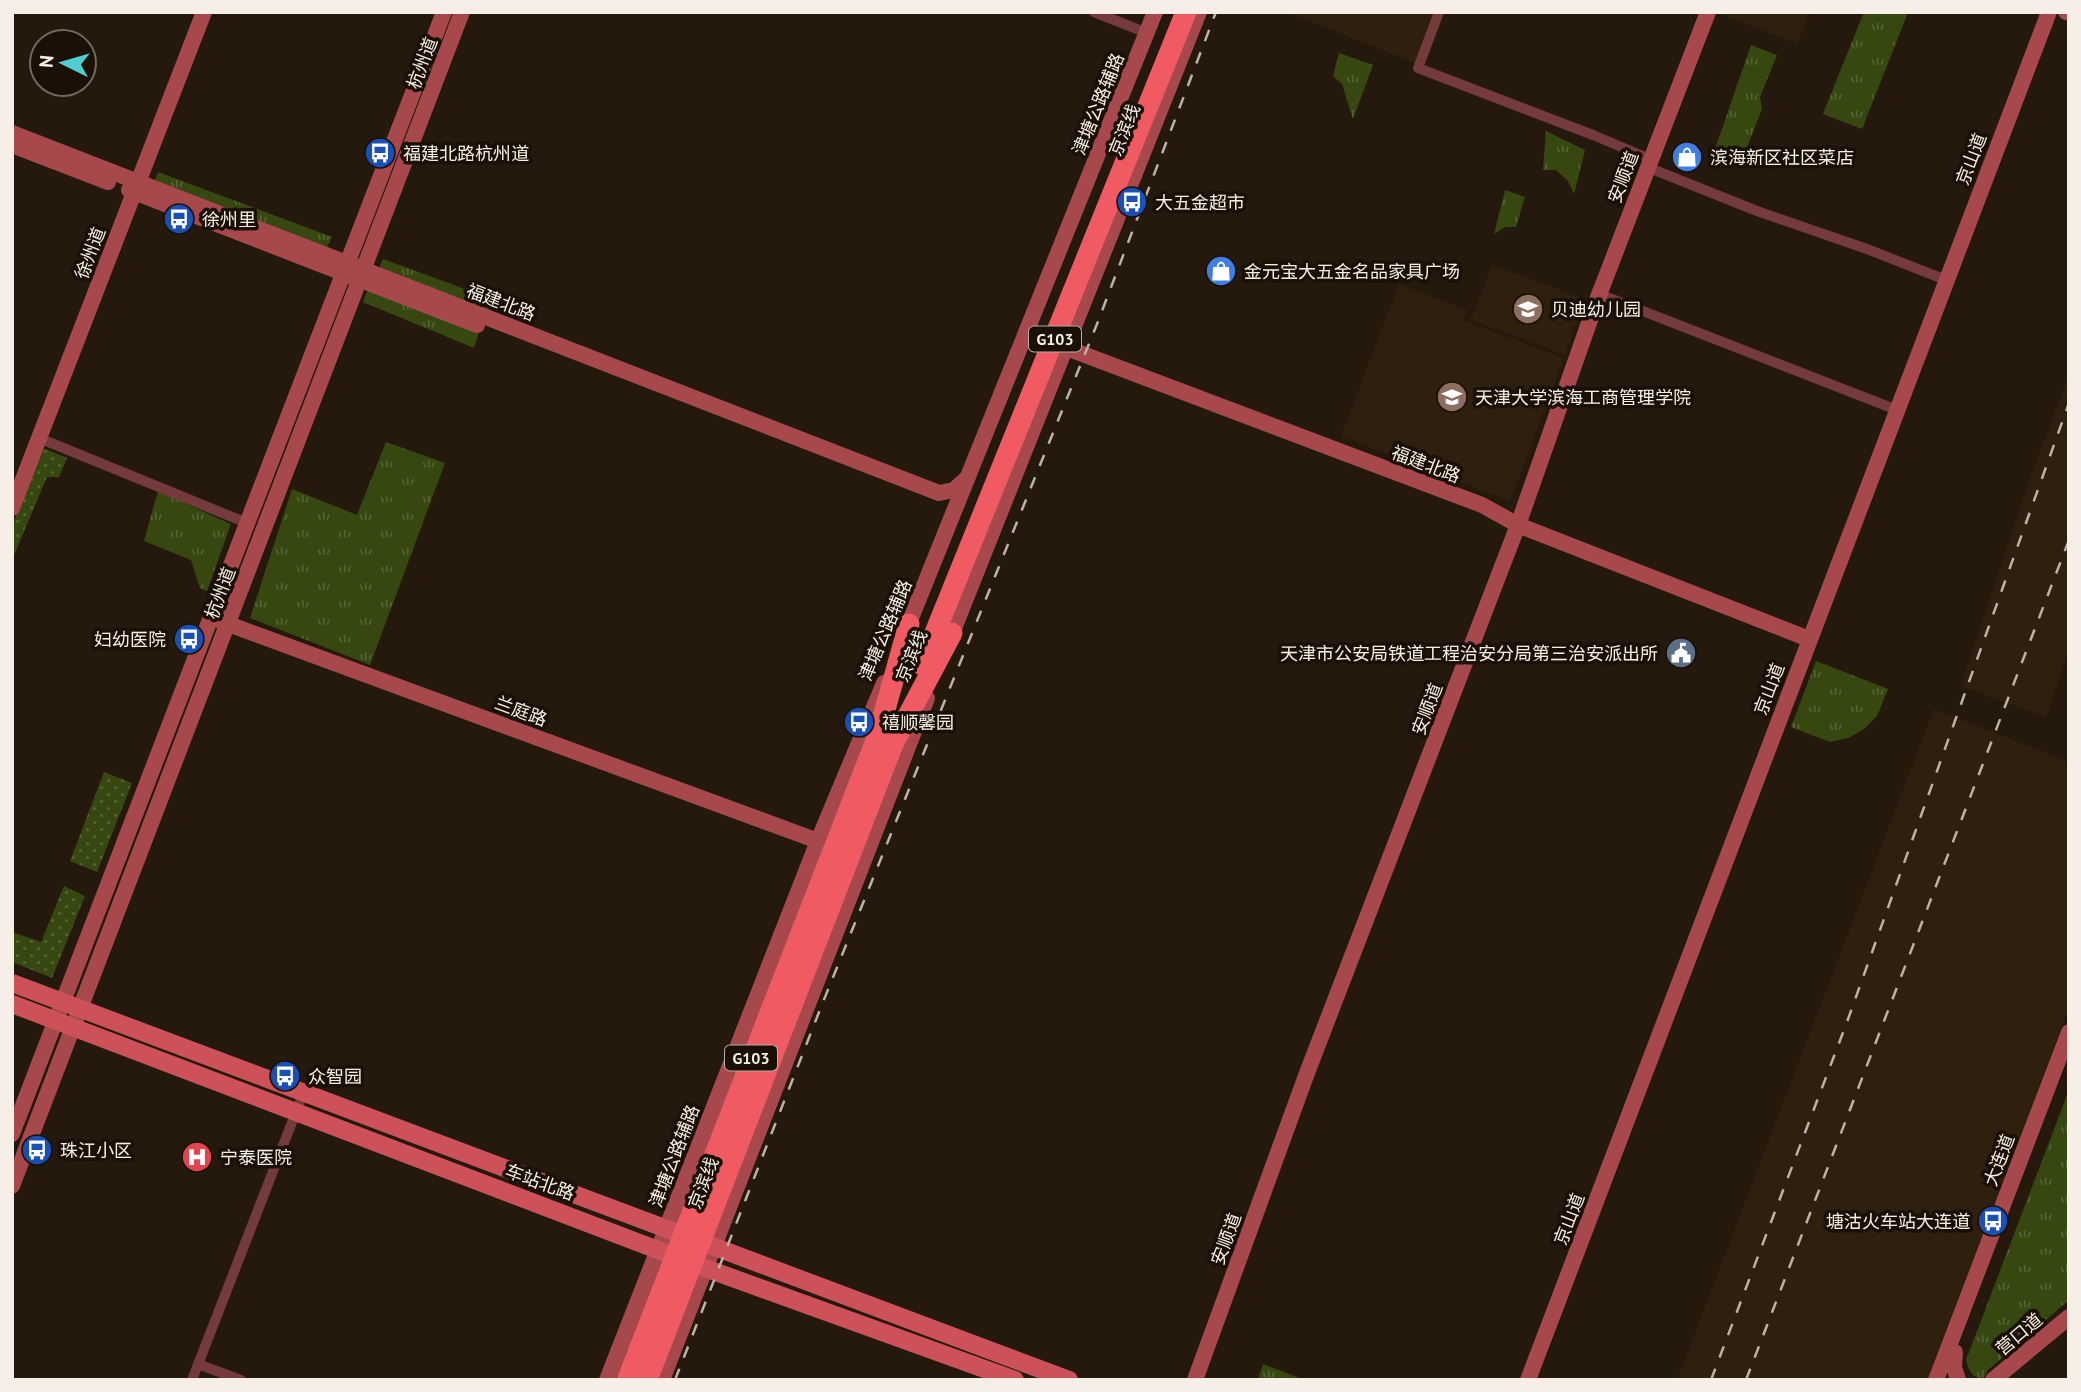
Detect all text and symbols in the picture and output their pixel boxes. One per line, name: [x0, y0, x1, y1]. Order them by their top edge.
north arrow: [28, 28, 98, 98]
street label: 杭州道: [402, 34, 442, 92]
street label: 津塘公路辅路: [1067, 50, 1129, 158]
text: N: [34, 54, 59, 69]
street label: 京滨线: [1103, 101, 1145, 159]
street label: 京山道: [1951, 130, 1991, 188]
bus stop icon: 福建北路杭州道: [363, 136, 397, 170]
shop icon: 滨海新区社区菜店: [1670, 140, 1704, 174]
place label: 福建北路杭州道: [403, 142, 529, 165]
place label: 滨海新区社区菜店: [1710, 146, 1854, 169]
street label: 安顺道: [1603, 148, 1643, 206]
bus stop icon: 大五金超市: [1115, 185, 1149, 219]
place label: 大五金超市: [1155, 191, 1245, 214]
bus stop icon: 徐州里: [162, 202, 196, 236]
place label: 徐州里: [202, 208, 256, 231]
street label: 徐州道: [70, 224, 110, 282]
shop icon: 金元宝大五金名品家具广场: [1204, 254, 1238, 288]
place label: 金元宝大五金名品家具广场: [1244, 260, 1460, 283]
street label: 福建北路: [463, 278, 539, 326]
school or university icon: 贝迪幼儿园: [1511, 292, 1545, 326]
place label: 贝迪幼儿园: [1551, 298, 1641, 321]
road number: G103: [1029, 326, 1081, 352]
school or university icon: 天津大学滨海工商管理学院: [1435, 380, 1469, 414]
place label: 天津大学滨海工商管理学院: [1475, 386, 1691, 409]
street label: 福建北路: [1388, 440, 1464, 488]
street label: 杭州道: [200, 564, 240, 622]
street label: 津塘公路辅路: [853, 576, 917, 684]
bus stop icon: 妇幼医院: [172, 622, 206, 656]
street label: 京滨线: [890, 627, 932, 685]
place label: 妇幼医院: [94, 628, 166, 651]
public building icon: 天津市公安局铁道工程治安分局第三治安派出所: [1664, 636, 1698, 670]
place label: 天津市公安局铁道工程治安分局第三治安派出所: [1280, 642, 1658, 665]
street label: 京山道: [1749, 660, 1789, 718]
street label: 安顺道: [1407, 680, 1447, 738]
street label: 兰庭路: [492, 691, 550, 731]
bus stop icon: 禧顺馨园: [842, 705, 876, 739]
place label: 禧顺馨园: [882, 711, 954, 734]
road number: G103: [725, 1046, 777, 1070]
bus stop icon: 众智园: [268, 1059, 302, 1093]
place label: 众智园: [308, 1065, 362, 1088]
street label: 津塘公路辅路: [644, 1101, 704, 1211]
street label: 大连道: [1979, 1131, 2019, 1189]
bus stop icon: 珠江小区: [20, 1133, 54, 1167]
place label: 珠江小区: [60, 1139, 132, 1162]
hospital icon: 宁泰医院: [180, 1140, 214, 1174]
place label: 宁泰医院: [220, 1146, 292, 1169]
street label: 京滨线: [683, 1154, 723, 1212]
street label: 车站北路: [502, 1159, 578, 1205]
street label: 京山道: [1549, 1190, 1589, 1248]
bus stop icon: 塘沽火车站大连道: [1976, 1204, 2010, 1238]
street label: 安顺道: [1206, 1210, 1246, 1268]
place label: 塘沽火车站大连道: [1826, 1210, 1970, 1233]
street label: 营口道: [1991, 1308, 2047, 1360]

